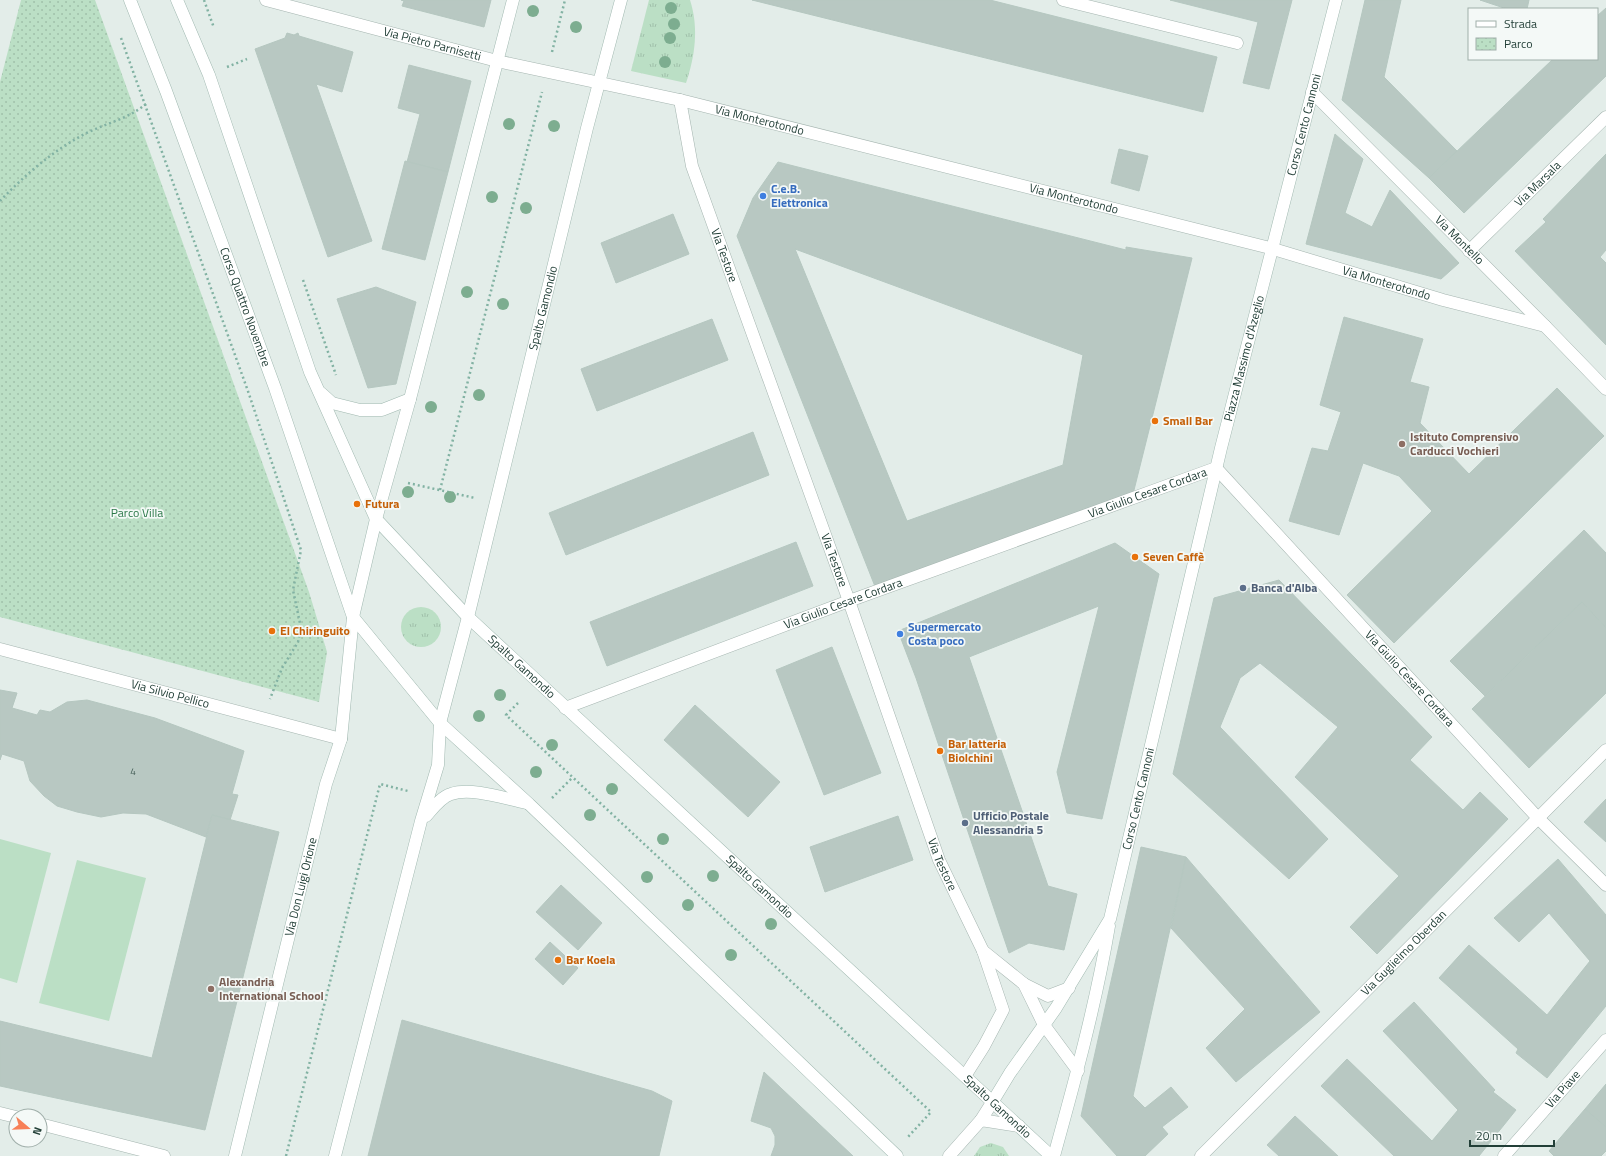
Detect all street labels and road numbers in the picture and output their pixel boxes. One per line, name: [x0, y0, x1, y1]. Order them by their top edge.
street label: Via Pietro Parnisetti: [381, 21, 483, 65]
street label: Corso Cento Cannoni: [1281, 72, 1326, 178]
street label: Via Monterotondo: [713, 99, 806, 140]
street label: Via Marsala: [1510, 156, 1565, 211]
street label: Via Monterotondo: [1027, 178, 1121, 219]
street label: Via Montello: [1431, 211, 1489, 269]
street label: Via Testore: [706, 226, 743, 285]
street label: Corso Quattro Novembre: [215, 245, 276, 369]
street label: Via Monterotondo: [1340, 260, 1433, 305]
street label: Spalto Gamondio: [523, 264, 562, 352]
street label: Piazza Massimo d'Azeglio: [1218, 293, 1269, 423]
street label: Via Giulio Cesare Cordara: [1085, 462, 1209, 523]
street label: Via Testore: [816, 530, 853, 589]
street label: Via Giulio Cesare Cordara: [781, 572, 905, 634]
street label: Via Giulio Cesare Cordara: [1361, 626, 1459, 731]
street label: Spalto Gamondio: [484, 630, 560, 703]
street label: Via Silvio Pellico: [129, 674, 212, 713]
street label: Corso Cento Cannoni: [1117, 746, 1159, 852]
street label: Via Don Luigi Orione: [279, 835, 322, 938]
street label: Via Testore: [923, 835, 962, 894]
street label: Spalto Gamondio: [722, 850, 798, 923]
street label: Via Guglielmo Oberdan: [1356, 905, 1451, 1000]
street label: Via Piave: [1540, 1065, 1585, 1112]
street label: Spalto Gamondio: [960, 1070, 1036, 1143]

